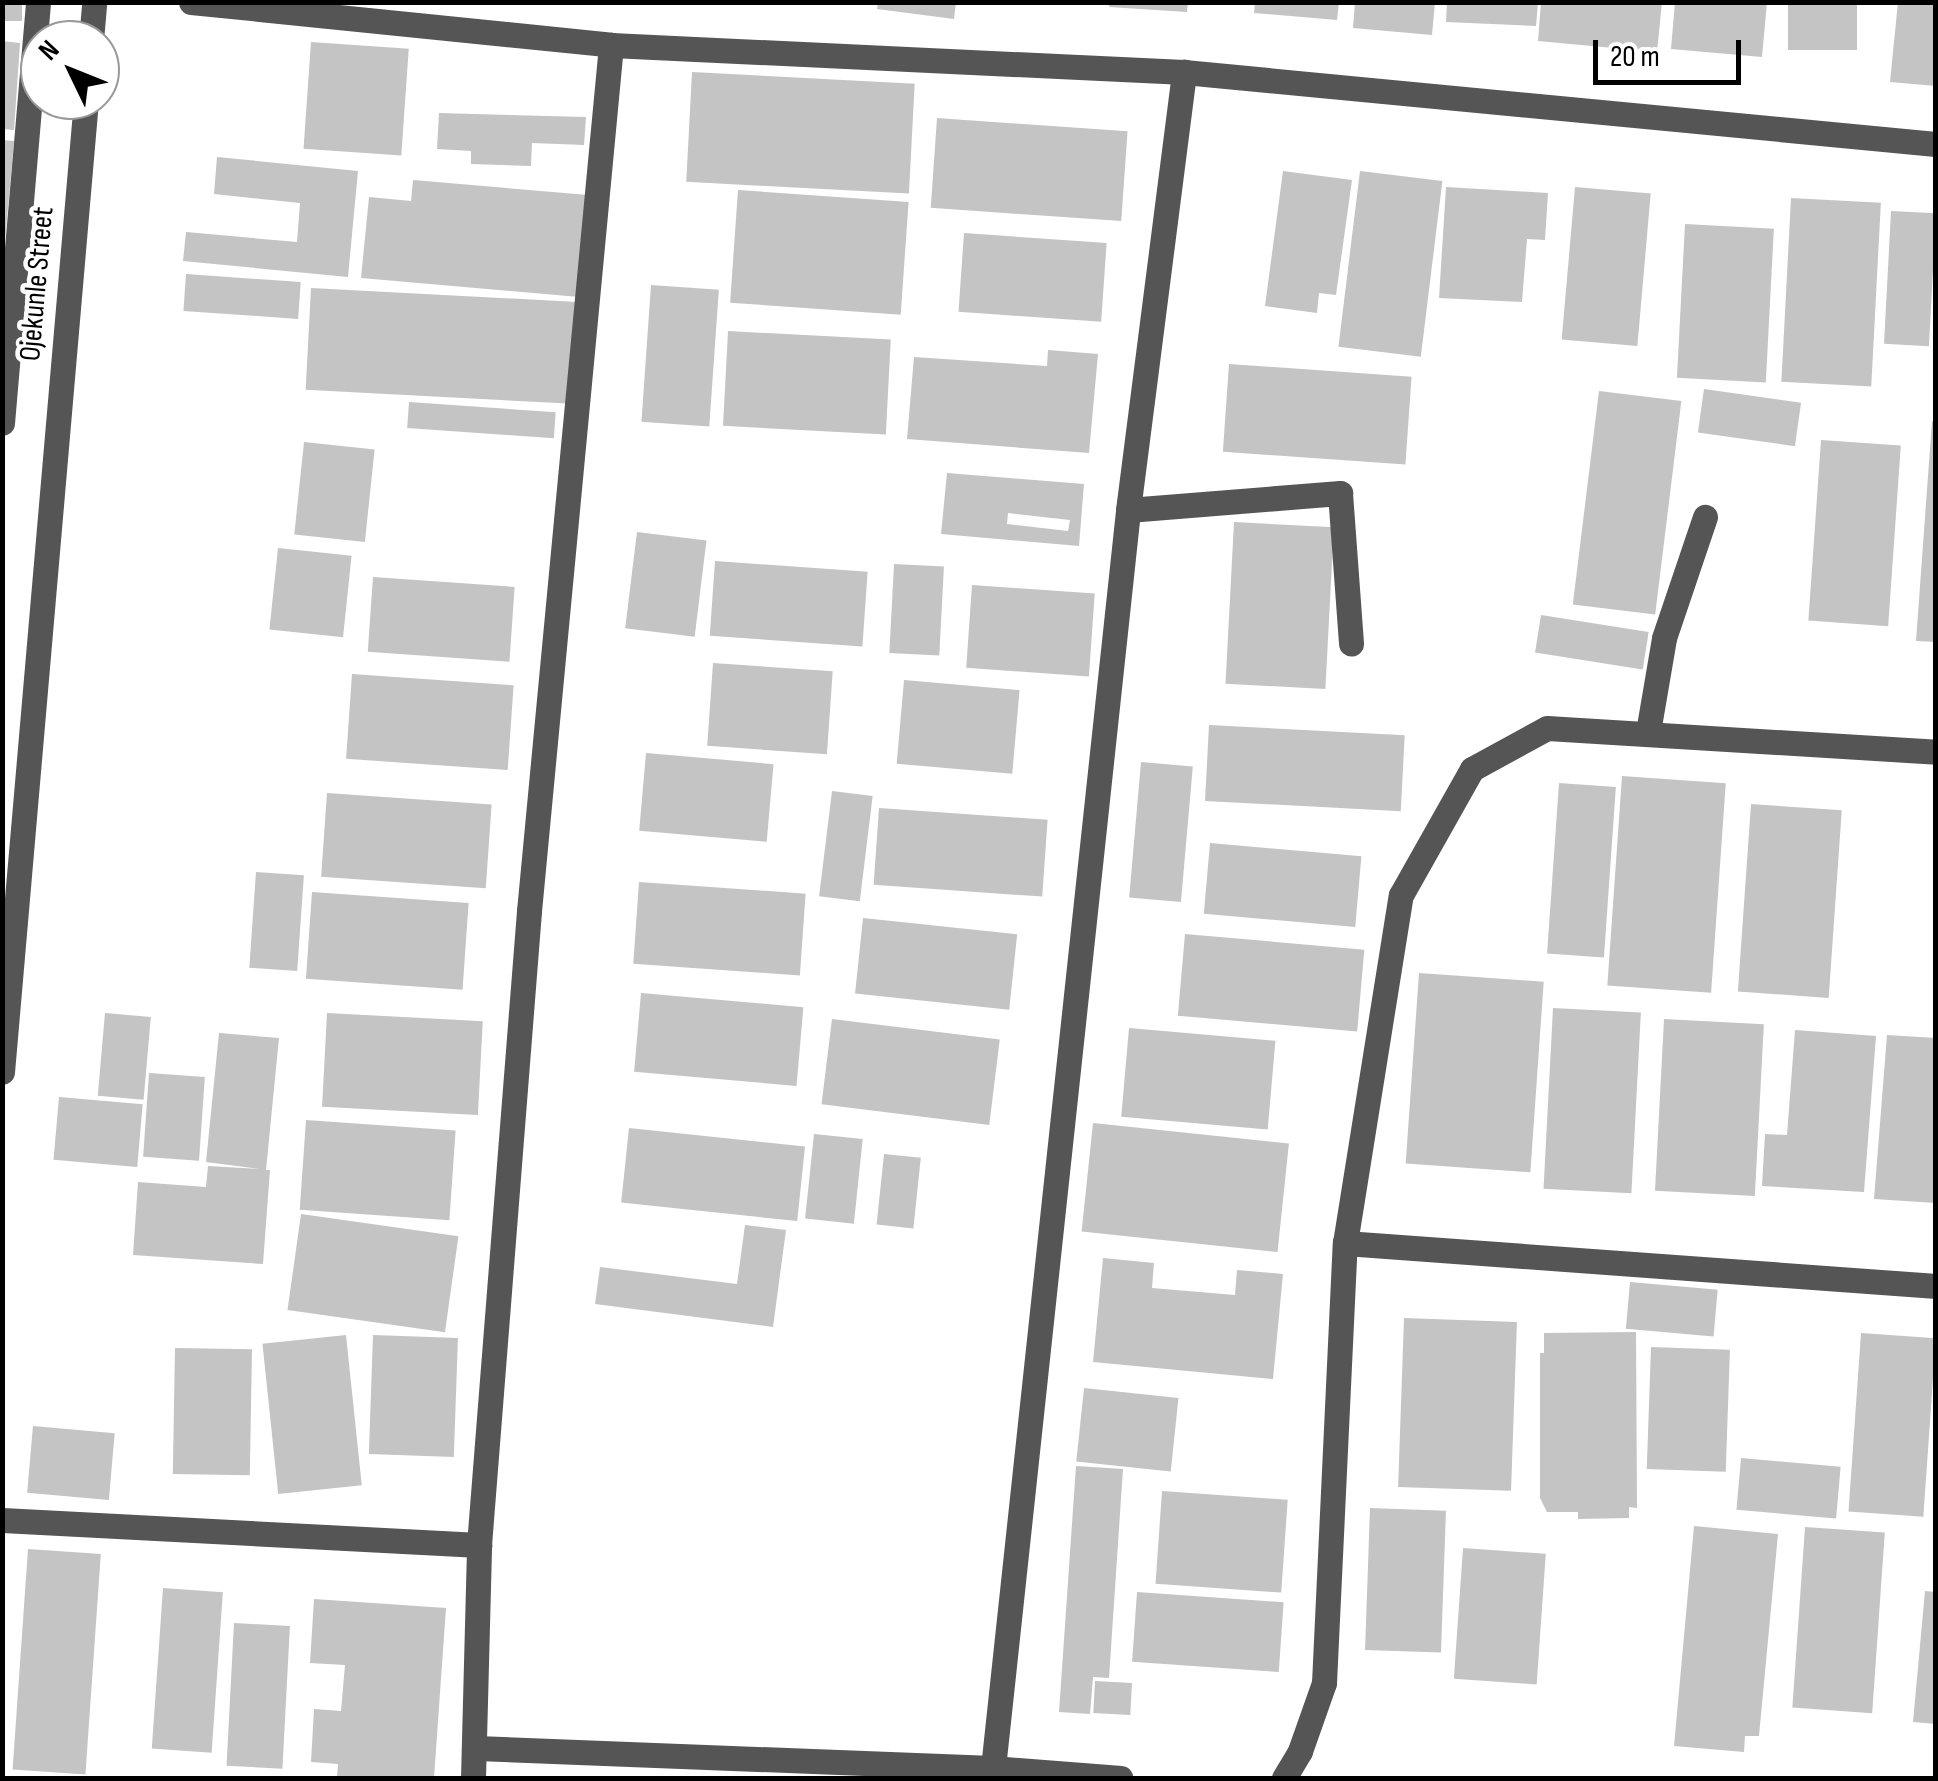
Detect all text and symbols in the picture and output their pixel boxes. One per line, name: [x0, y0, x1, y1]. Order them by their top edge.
north arrow: [20, 20, 120, 120]
scale bar: [1598, 20, 1746, 82]
text: N: [32, 34, 66, 67]
text: 20 m: [1610, 39, 1660, 75]
street label: Ojekunle Street: [12, 205, 62, 363]

